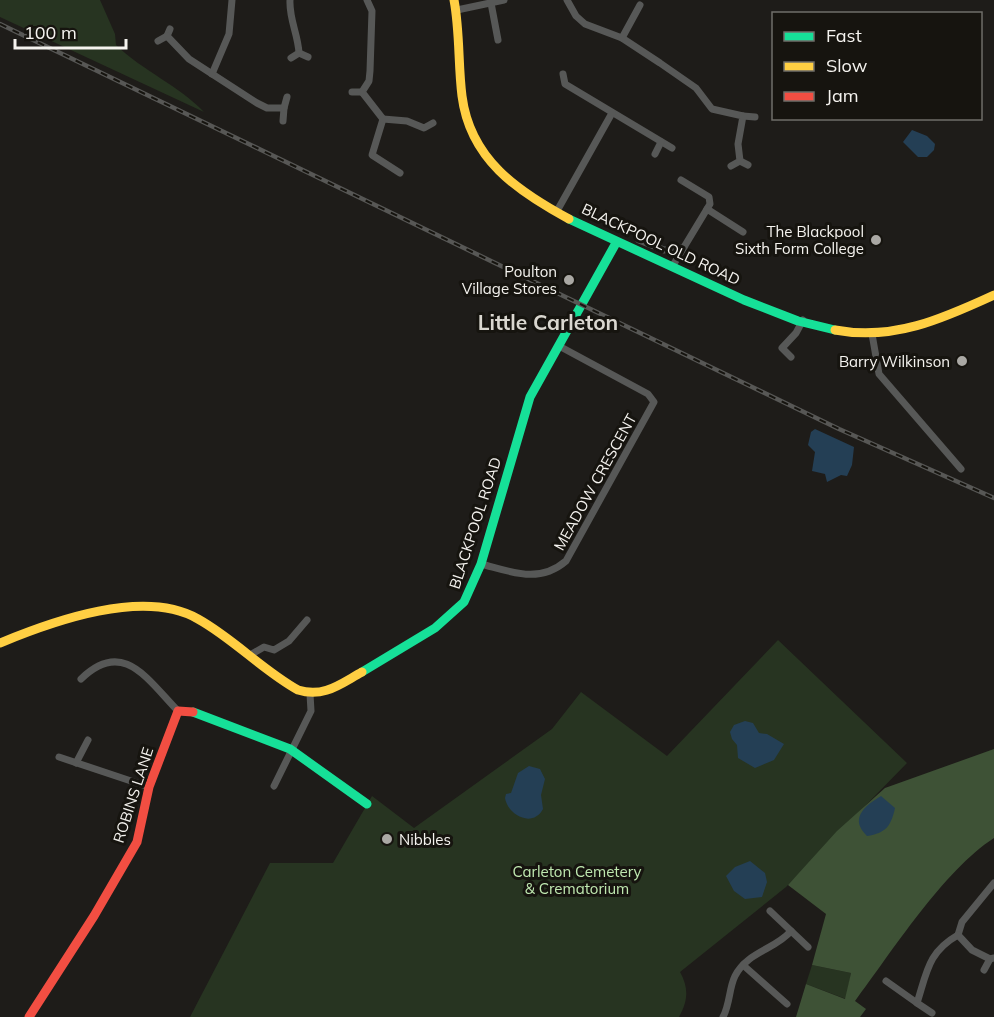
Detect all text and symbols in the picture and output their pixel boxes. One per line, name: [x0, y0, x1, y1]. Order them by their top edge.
scale bar: [15, 12, 126, 50]
legend: [772, 12, 982, 120]
text: 100 m: [24, 21, 77, 44]
text: Fast: [826, 24, 862, 47]
text: Slow: [826, 54, 868, 77]
text: Jam: [826, 84, 859, 107]
street label: BLACKPOOL OLD ROAD: [579, 199, 743, 289]
place label: The Blackpool Sixth Form College: [735, 222, 864, 258]
marker: The Blackpool Sixth Form College: [869, 233, 883, 247]
place label: Poulton Village Stores: [462, 262, 557, 298]
marker: Poulton Village Stores: [562, 273, 576, 287]
district label: Little Carleton: [478, 309, 618, 335]
place label: Barry Wilkinson: [839, 352, 950, 371]
marker: Barry Wilkinson: [955, 354, 969, 368]
street label: MEADOW CRESCENT: [549, 410, 641, 554]
street label: BLACKPOOL ROAD: [445, 455, 505, 591]
street label: ROBINS LANE: [109, 745, 157, 845]
place label: Nibbles: [399, 830, 451, 849]
marker: Nibbles: [380, 832, 394, 846]
park label: Carleton Cemetery & Crematorium: [512, 862, 642, 898]

